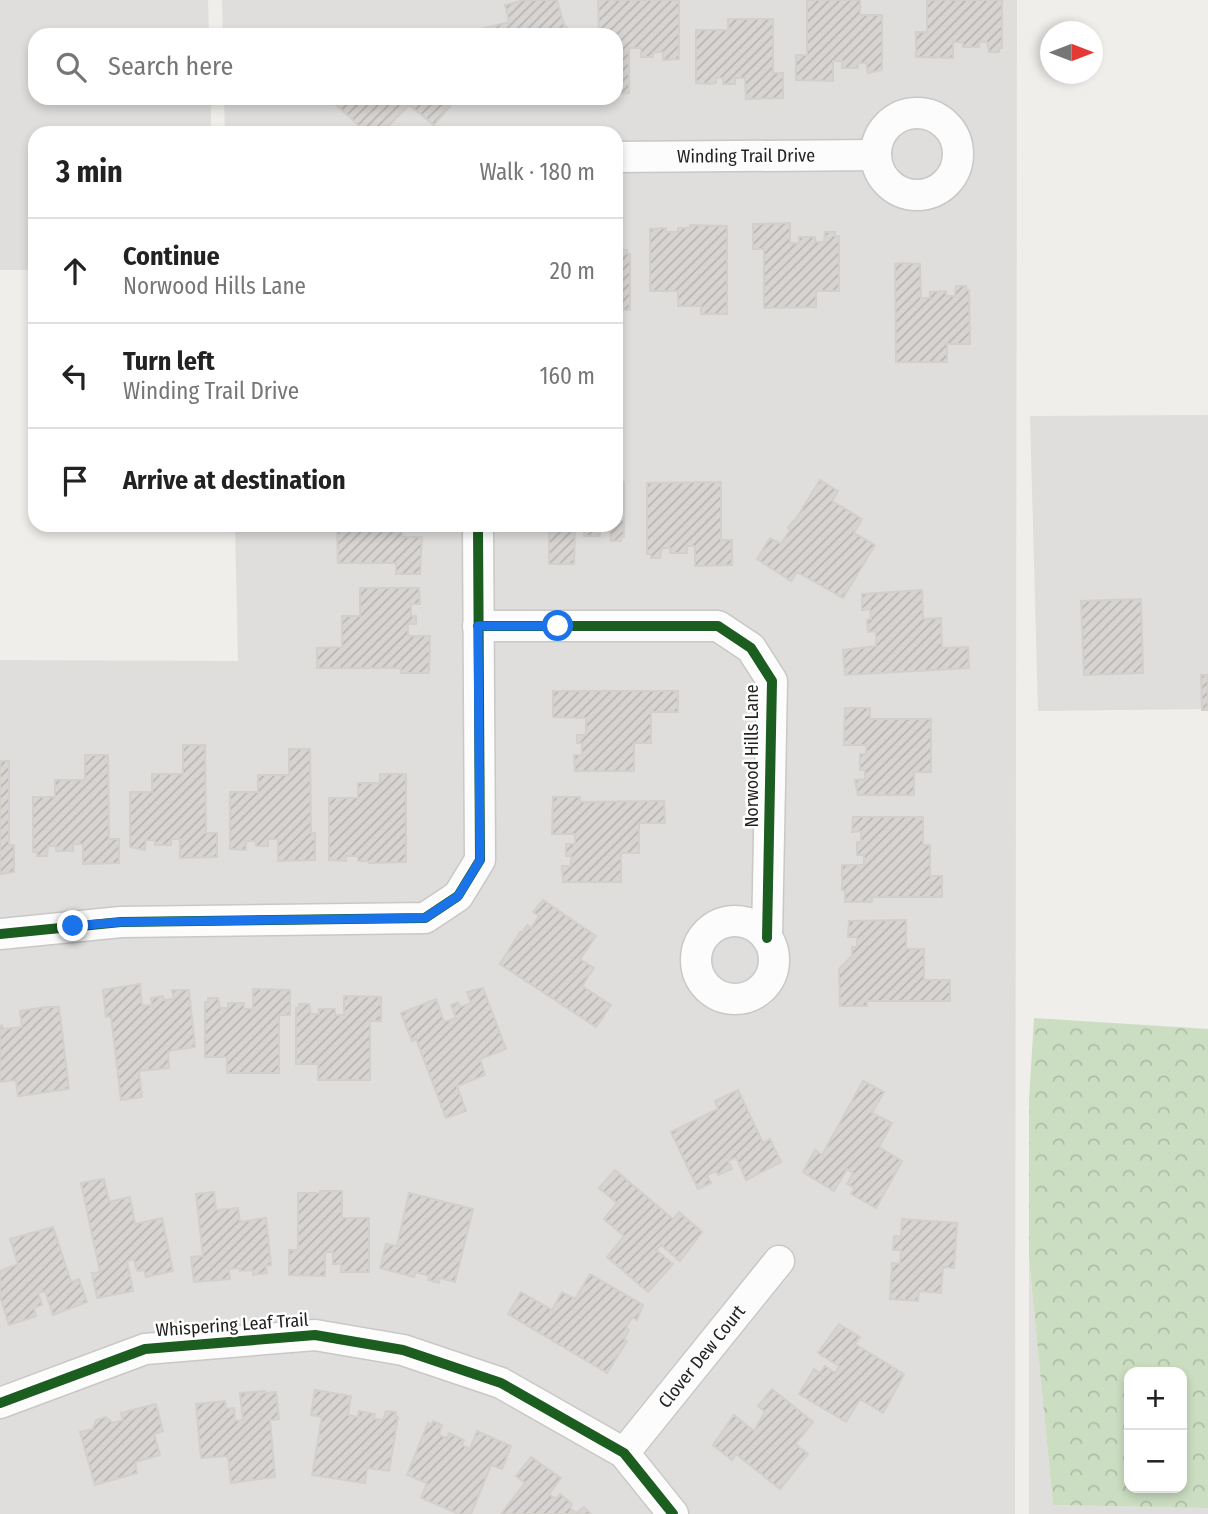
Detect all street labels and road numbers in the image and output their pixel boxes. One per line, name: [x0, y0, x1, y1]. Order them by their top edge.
street label: Winding Trail Drive: [677, 144, 815, 168]
street label: Norwood Hills Lane: [741, 684, 763, 828]
street label: Clover Dew Court: [654, 1301, 750, 1412]
street label: Whispering Leaf Trail: [155, 1309, 309, 1341]

